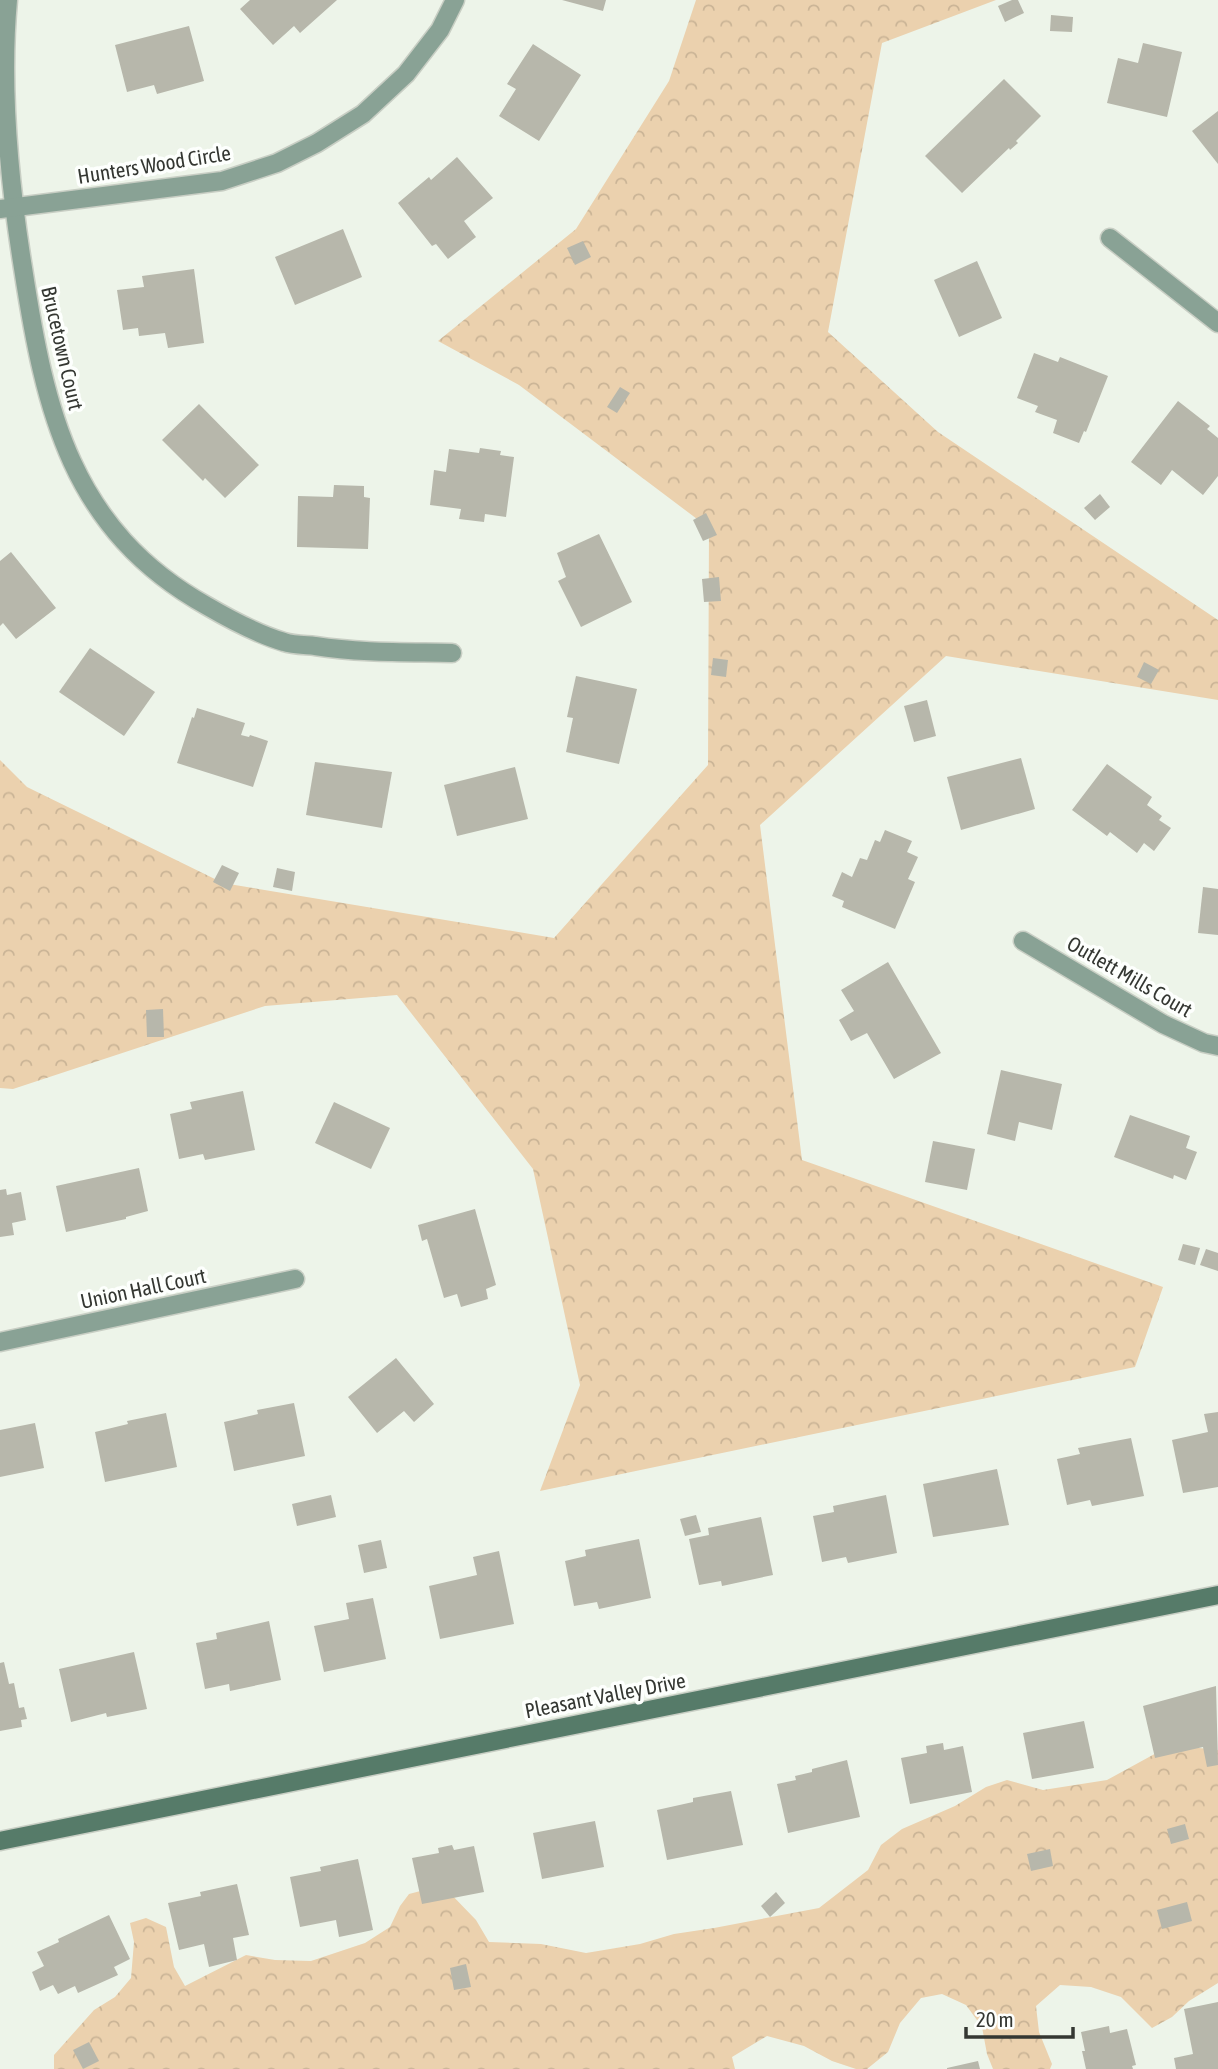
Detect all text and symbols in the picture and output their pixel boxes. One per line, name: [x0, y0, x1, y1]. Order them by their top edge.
street label: Hunters Wood Circle: [76, 140, 232, 188]
street label: Brucetown Court: [37, 284, 89, 412]
street label: Outlett Mills Court: [1063, 931, 1197, 1021]
street label: Union Hall Court: [78, 1263, 208, 1313]
street label: Pleasant Valley Drive: [523, 1668, 687, 1722]
scale bar: [966, 1996, 1073, 2040]
text: 20 m: [976, 2007, 1014, 2031]

